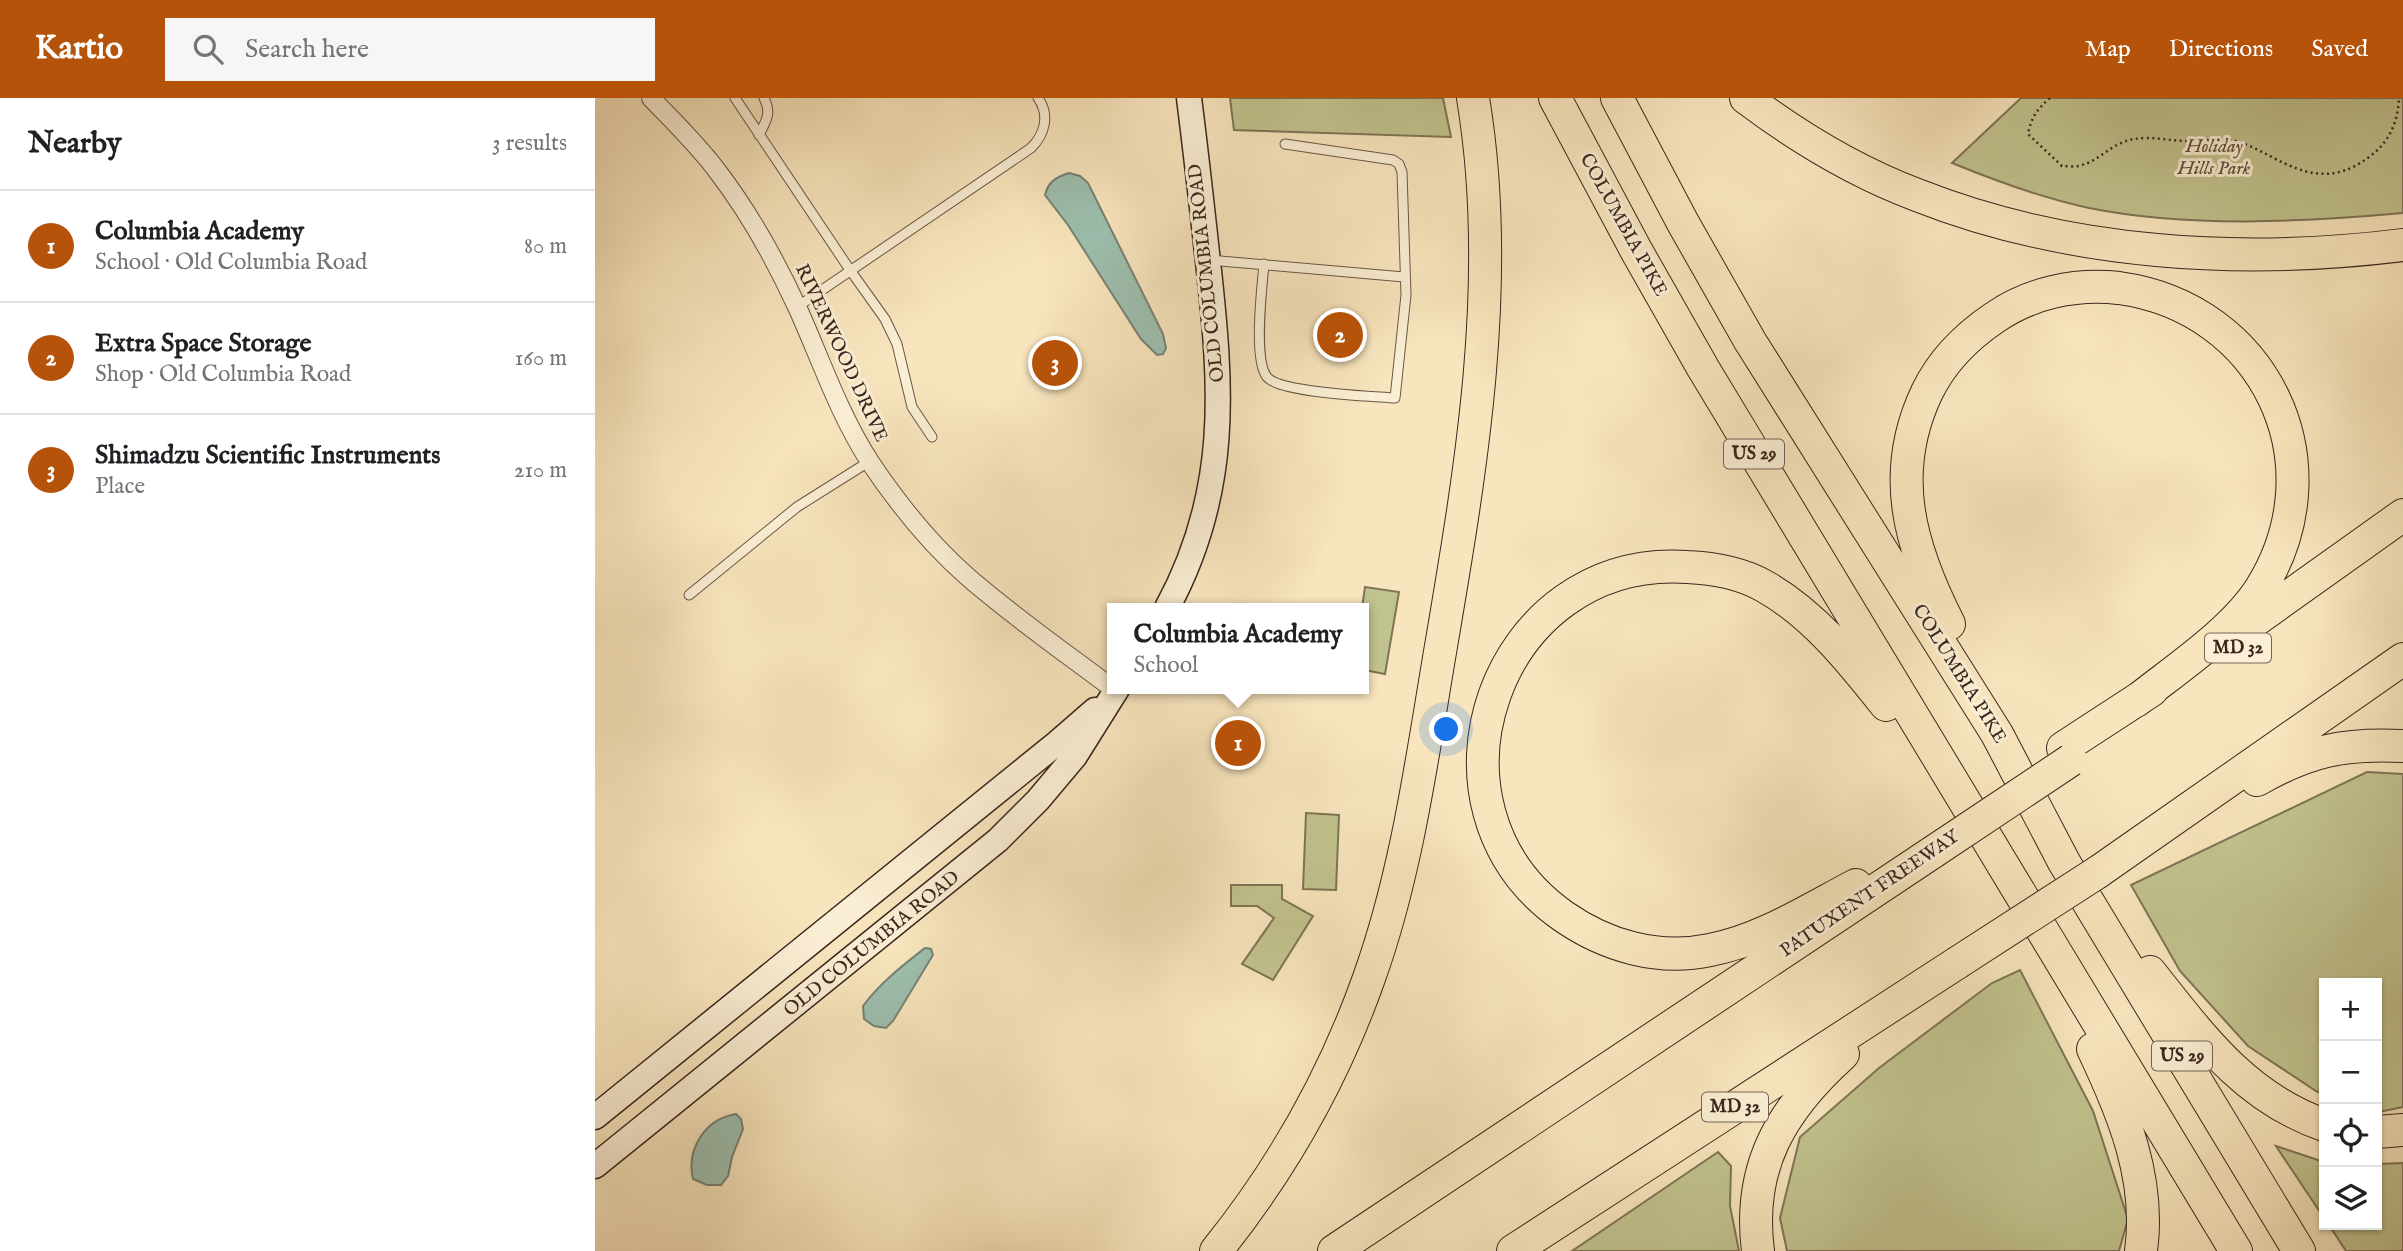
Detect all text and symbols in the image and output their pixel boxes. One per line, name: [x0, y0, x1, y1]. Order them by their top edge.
search box: [165, 18, 655, 81]
text: Kartio: [35, 28, 123, 70]
icon: search: [189, 30, 227, 68]
text: Search here: [245, 33, 369, 66]
text: Map: [2085, 34, 2131, 65]
text: Directions: [2169, 34, 2273, 65]
text: Saved: [2311, 34, 2368, 65]
text: Nearby: [28, 125, 121, 163]
text: 3 results: [492, 129, 567, 158]
park label: Holiday Hills Park: [2177, 135, 2251, 181]
street label: COLUMBIA PIKE: [1574, 149, 1672, 301]
street label: OLD COLUMBIA ROAD: [1184, 163, 1230, 383]
text: Columbia Academy: [95, 215, 304, 248]
text: 1: [47, 232, 55, 261]
text: 80 m: [524, 232, 567, 261]
text: School · Old Columbia Road: [95, 248, 367, 277]
street label: RIVERWOOD DRIVE: [789, 260, 893, 446]
pin: 2: [1317, 309, 1363, 361]
text: Extra Space Storage: [95, 327, 311, 360]
pin: 3: [1032, 337, 1078, 389]
text: 2: [46, 344, 56, 373]
text: 160 m: [515, 344, 567, 373]
text: Shop · Old Columbia Road: [95, 360, 351, 389]
text: Shimadzu Scientific Instruments: [95, 439, 440, 472]
road number: US 29: [1724, 440, 1784, 468]
text: 3: [47, 456, 55, 485]
text: 210 m: [514, 456, 567, 485]
text: Place: [95, 472, 145, 501]
street label: COLUMBIA PIKE: [1906, 600, 2012, 748]
popup: [1107, 603, 1369, 694]
text: Columbia Academy: [1133, 618, 1343, 651]
road number: MD 32: [2205, 634, 2271, 662]
text: School: [1133, 651, 1198, 680]
your location: [1429, 712, 1463, 746]
pin: 1: [1215, 717, 1261, 769]
street label: PATUXENT FREEWAY: [1776, 824, 1965, 963]
street label: OLD COLUMBIA ROAD: [779, 866, 965, 1022]
map controls: [2319, 978, 2382, 1230]
button: +: [2319, 978, 2382, 1041]
button: −: [2319, 1041, 2382, 1104]
road number: US 29: [2152, 1042, 2212, 1071]
road number: MD 32: [1702, 1092, 1768, 1122]
button: locate: [2319, 1104, 2382, 1167]
button: layers: [2319, 1167, 2382, 1230]

